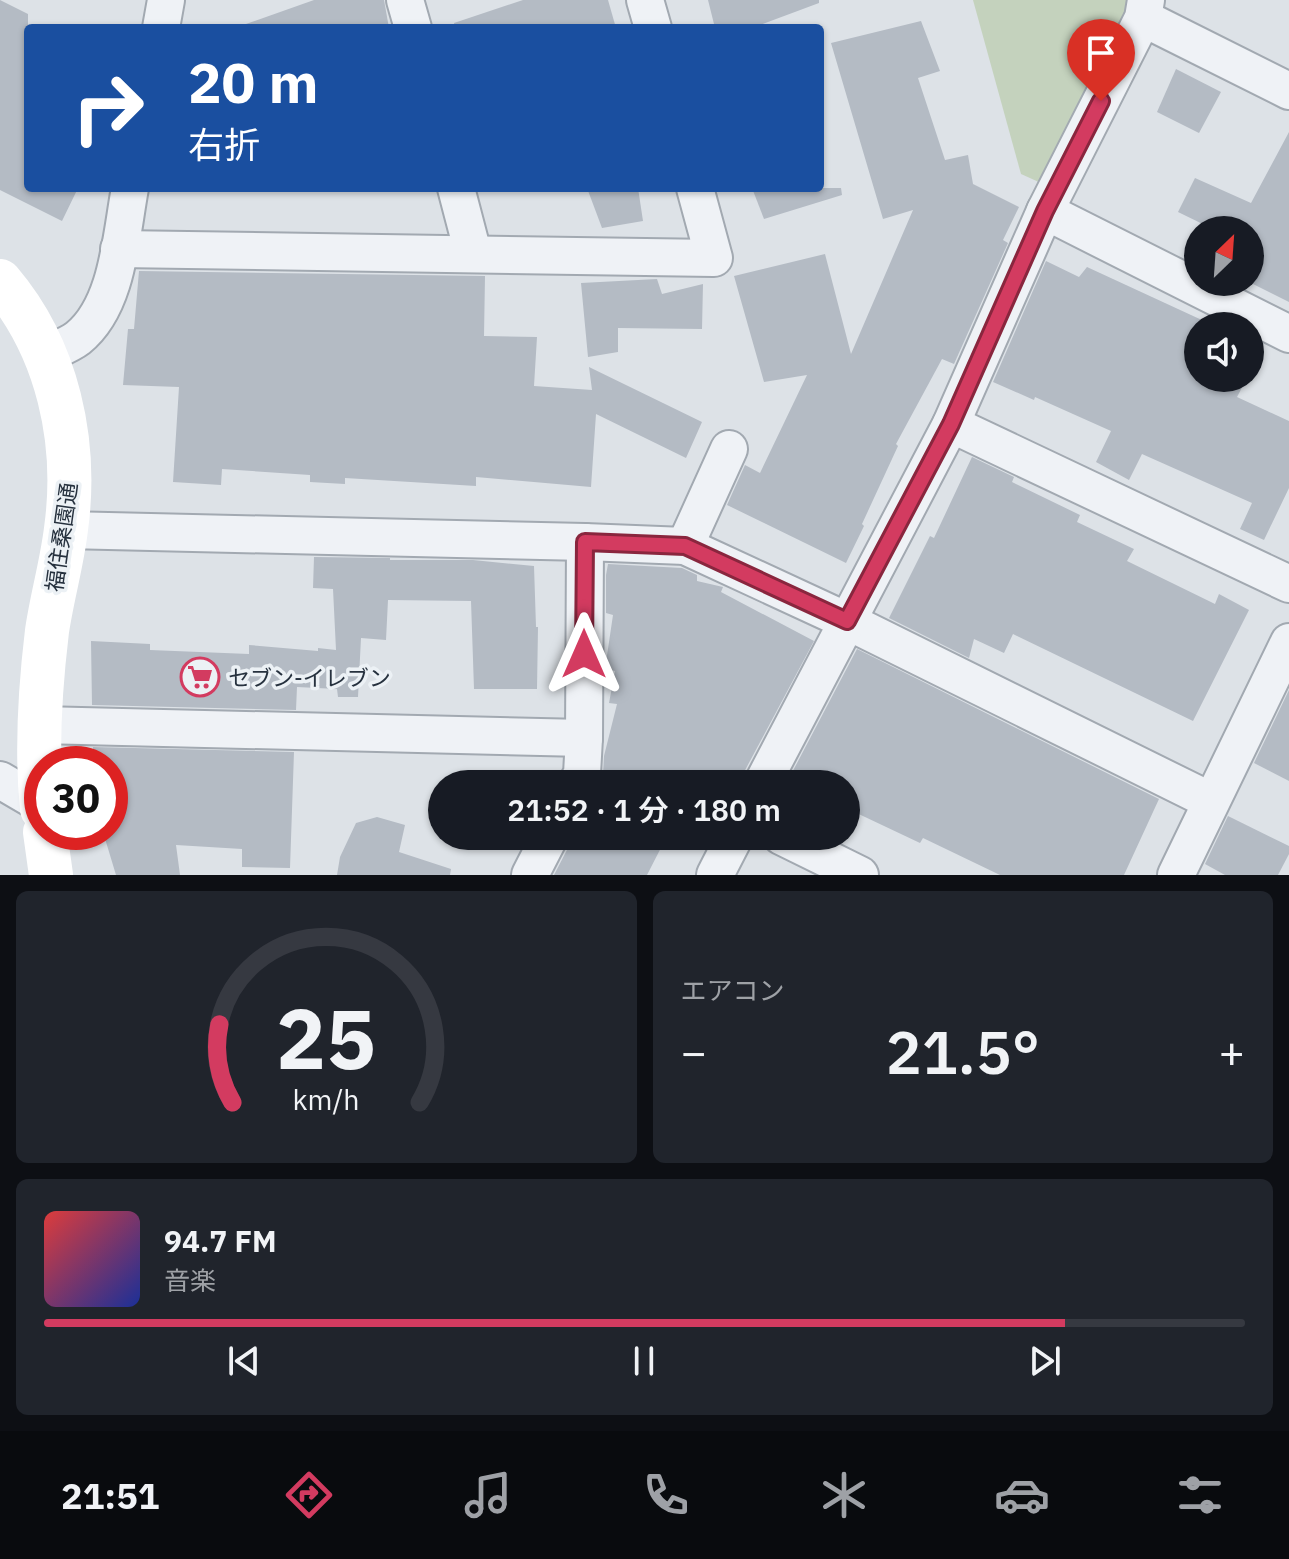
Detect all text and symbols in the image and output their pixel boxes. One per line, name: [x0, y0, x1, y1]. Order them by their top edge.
pin: [1067, 19, 1135, 101]
icon: arrive: [1079, 31, 1123, 75]
text: 20 m: [188, 46, 318, 118]
icon: right: [56, 56, 160, 160]
text: 右折: [188, 121, 260, 168]
north arrow: [1184, 216, 1264, 296]
map controls: [1184, 216, 1264, 392]
button: sound: [1184, 312, 1264, 392]
street label: 福住桑園通: [39, 481, 83, 593]
position arrow: [542, 612, 626, 696]
supermarket icon: セブン-イレブン: [179, 656, 221, 698]
place label: セブン-イレブン: [228, 663, 391, 692]
speed limit sign: 30: [24, 746, 128, 850]
text: 21:52 · 1 分 · 180 m: [507, 790, 781, 829]
text: エアコン: [681, 973, 785, 1007]
text: 25: [276, 984, 376, 1092]
text: 21.5°: [886, 1012, 1040, 1091]
text: −: [681, 1023, 707, 1080]
text: +: [1219, 1023, 1245, 1080]
text: km/h: [293, 1081, 360, 1118]
text: 94.7 FM: [164, 1221, 277, 1260]
text: 音楽: [164, 1263, 216, 1297]
icon: previous: [222, 1339, 266, 1383]
icon: pause: [622, 1339, 666, 1383]
icon: next: [1023, 1339, 1067, 1383]
icon: directions: [281, 1467, 337, 1523]
icon: music: [460, 1467, 516, 1523]
icon: phone: [638, 1467, 694, 1523]
icon: climate: [816, 1467, 872, 1523]
icon: car: [994, 1467, 1050, 1523]
icon: filters: [1172, 1467, 1228, 1523]
text: 21:51: [61, 1472, 159, 1519]

